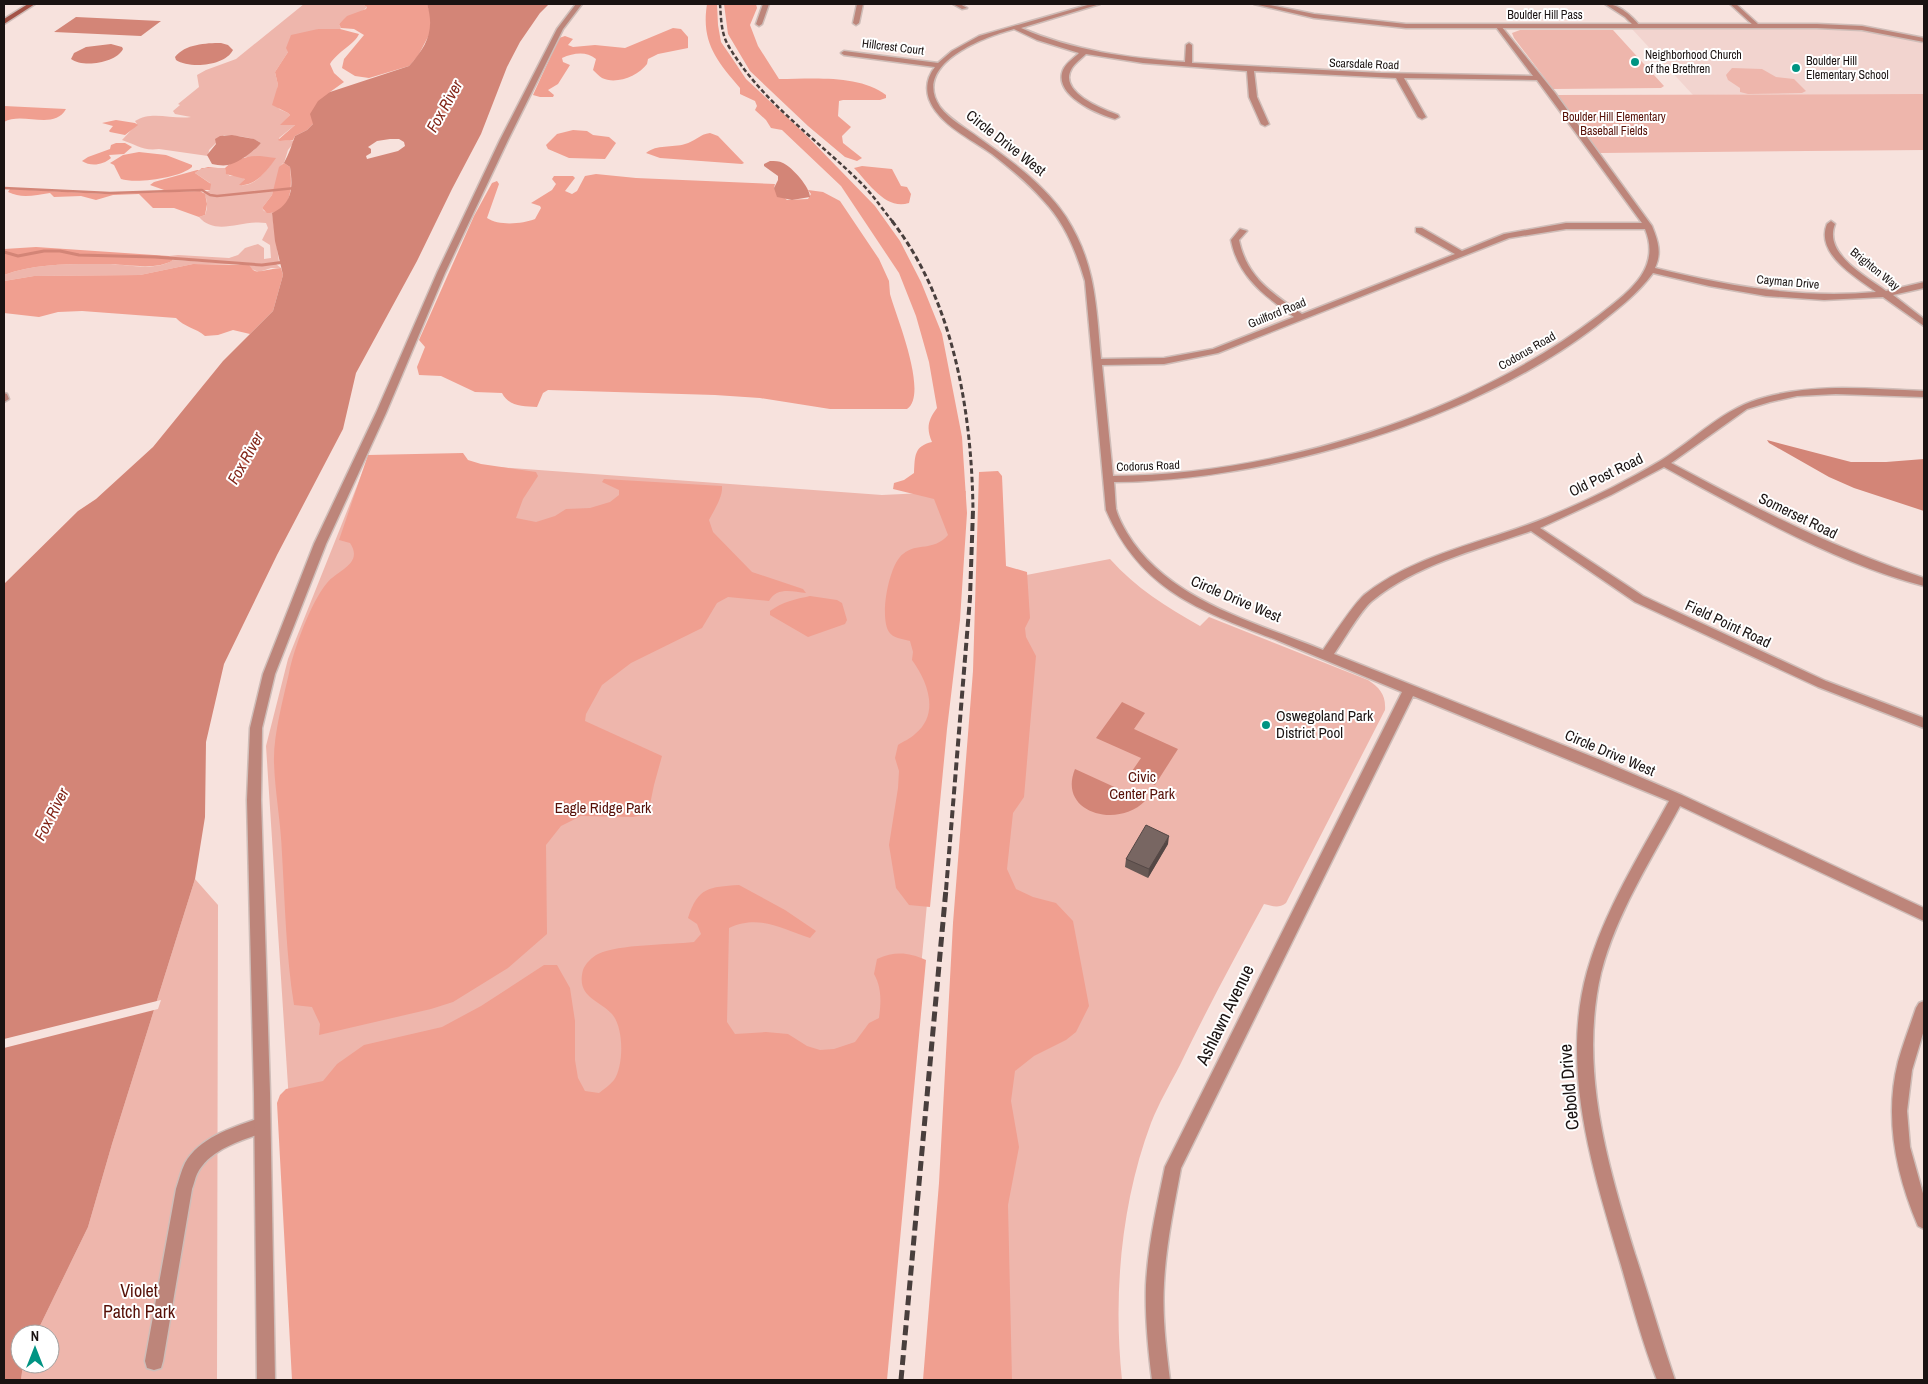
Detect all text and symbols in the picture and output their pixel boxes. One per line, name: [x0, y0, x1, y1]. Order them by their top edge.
street label: Boulder Hill Pass: [1507, 7, 1583, 23]
street label: Hillcrest Court: [861, 35, 925, 59]
place label: Neighborhood Church of the Brethren: [1645, 47, 1742, 77]
place label: Boulder Hill Elementary School: [1806, 53, 1889, 83]
street label: Scarsdale Road: [1329, 55, 1399, 73]
marker: Neighborhood Church of the Brethren: [1629, 56, 1641, 68]
marker: Boulder Hill Elementary School: [1790, 62, 1802, 74]
water label: Fox River: [421, 75, 468, 136]
street label: Circle Drive West: [962, 105, 1051, 181]
park label: Boulder Hill Elementary Baseball Fields: [1562, 109, 1666, 139]
street label: Brighton Way: [1847, 244, 1903, 294]
street label: Cayman Drive: [1756, 271, 1820, 293]
street label: Guilford Road: [1246, 294, 1308, 332]
street label: Codorus Road: [1496, 328, 1558, 374]
water label: Fox River: [222, 427, 269, 488]
street label: Old Post Road: [1565, 448, 1646, 502]
street label: Codorus Road: [1116, 457, 1180, 475]
street label: Somerset Road: [1755, 487, 1841, 544]
street label: Circle Drive West: [1188, 570, 1285, 627]
street label: Field Point Road: [1682, 595, 1774, 653]
place label: Oswegoland Park District Pool: [1276, 705, 1374, 743]
marker: Oswegoland Park District Pool: [1260, 719, 1272, 731]
street label: Circle Drive West: [1562, 724, 1659, 781]
park label: Civic Center Park: [1109, 766, 1176, 804]
water label: Fox River: [28, 783, 74, 844]
park label: Eagle Ridge Park: [555, 797, 652, 818]
street label: Ashlawn Avenue: [1189, 960, 1260, 1070]
street label: Cebold Drive: [1552, 1043, 1585, 1131]
park label: Violet Patch Park: [103, 1278, 176, 1324]
north arrow: [10, 1324, 60, 1374]
text: N: [31, 1327, 39, 1345]

